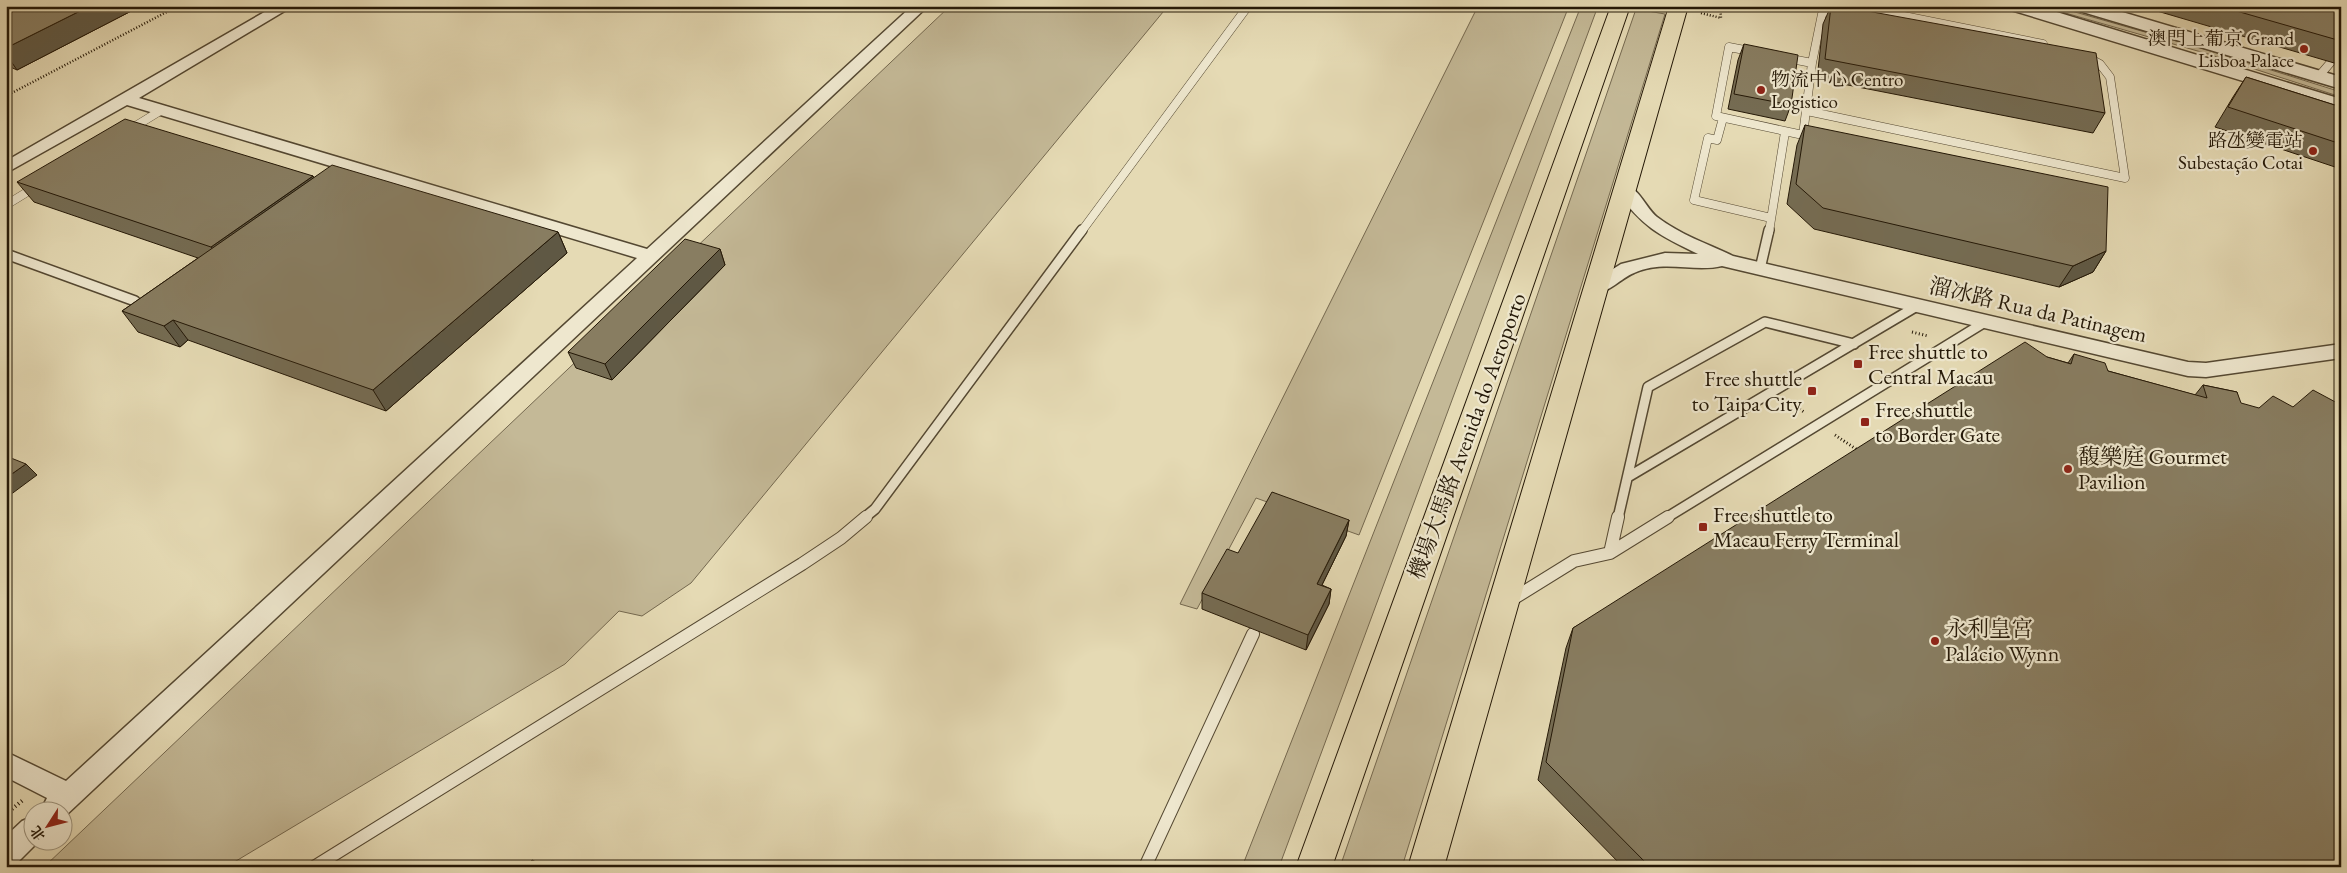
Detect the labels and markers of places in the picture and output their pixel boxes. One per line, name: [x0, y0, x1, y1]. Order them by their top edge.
place label: 澳門上葡京 Grand Lisboa Palace: [2148, 26, 2294, 73]
marker: 澳門上葡京 Grand Lisboa Palace: [2298, 43, 2310, 55]
place label: 物流中心 Centro Logistico: [1771, 67, 1903, 114]
marker: 物流中心 Centro Logistico: [1755, 84, 1767, 96]
place label: 路氹變電站 Subestação Cotai: [2178, 128, 2303, 175]
marker: 路氹變電站 Subestação Cotai: [2307, 145, 2319, 157]
place label: Free shuttle to Central Macau: [1868, 337, 1994, 391]
marker: Free shuttle to Central Macau: [1852, 358, 1864, 370]
place label: Free shuttle to Taipa City: [1691, 364, 1802, 418]
marker: Free shuttle to Taipa City: [1806, 385, 1818, 397]
place label: Free shuttle to Border Gate: [1875, 395, 2001, 449]
marker: Free shuttle to Border Gate: [1859, 416, 1871, 428]
place label: 馥樂庭 Gourmet Pavilion: [2078, 442, 2227, 496]
marker: 馥樂庭 Gourmet Pavilion: [2062, 463, 2074, 475]
place label: Free shuttle to Macau Ferry Terminal: [1713, 500, 1899, 554]
marker: Free shuttle to Macau Ferry Terminal: [1697, 521, 1709, 533]
place label: 永利皇宮 Palácio Wynn: [1945, 614, 2060, 668]
marker: 永利皇宮 Palácio Wynn: [1929, 635, 1941, 647]

